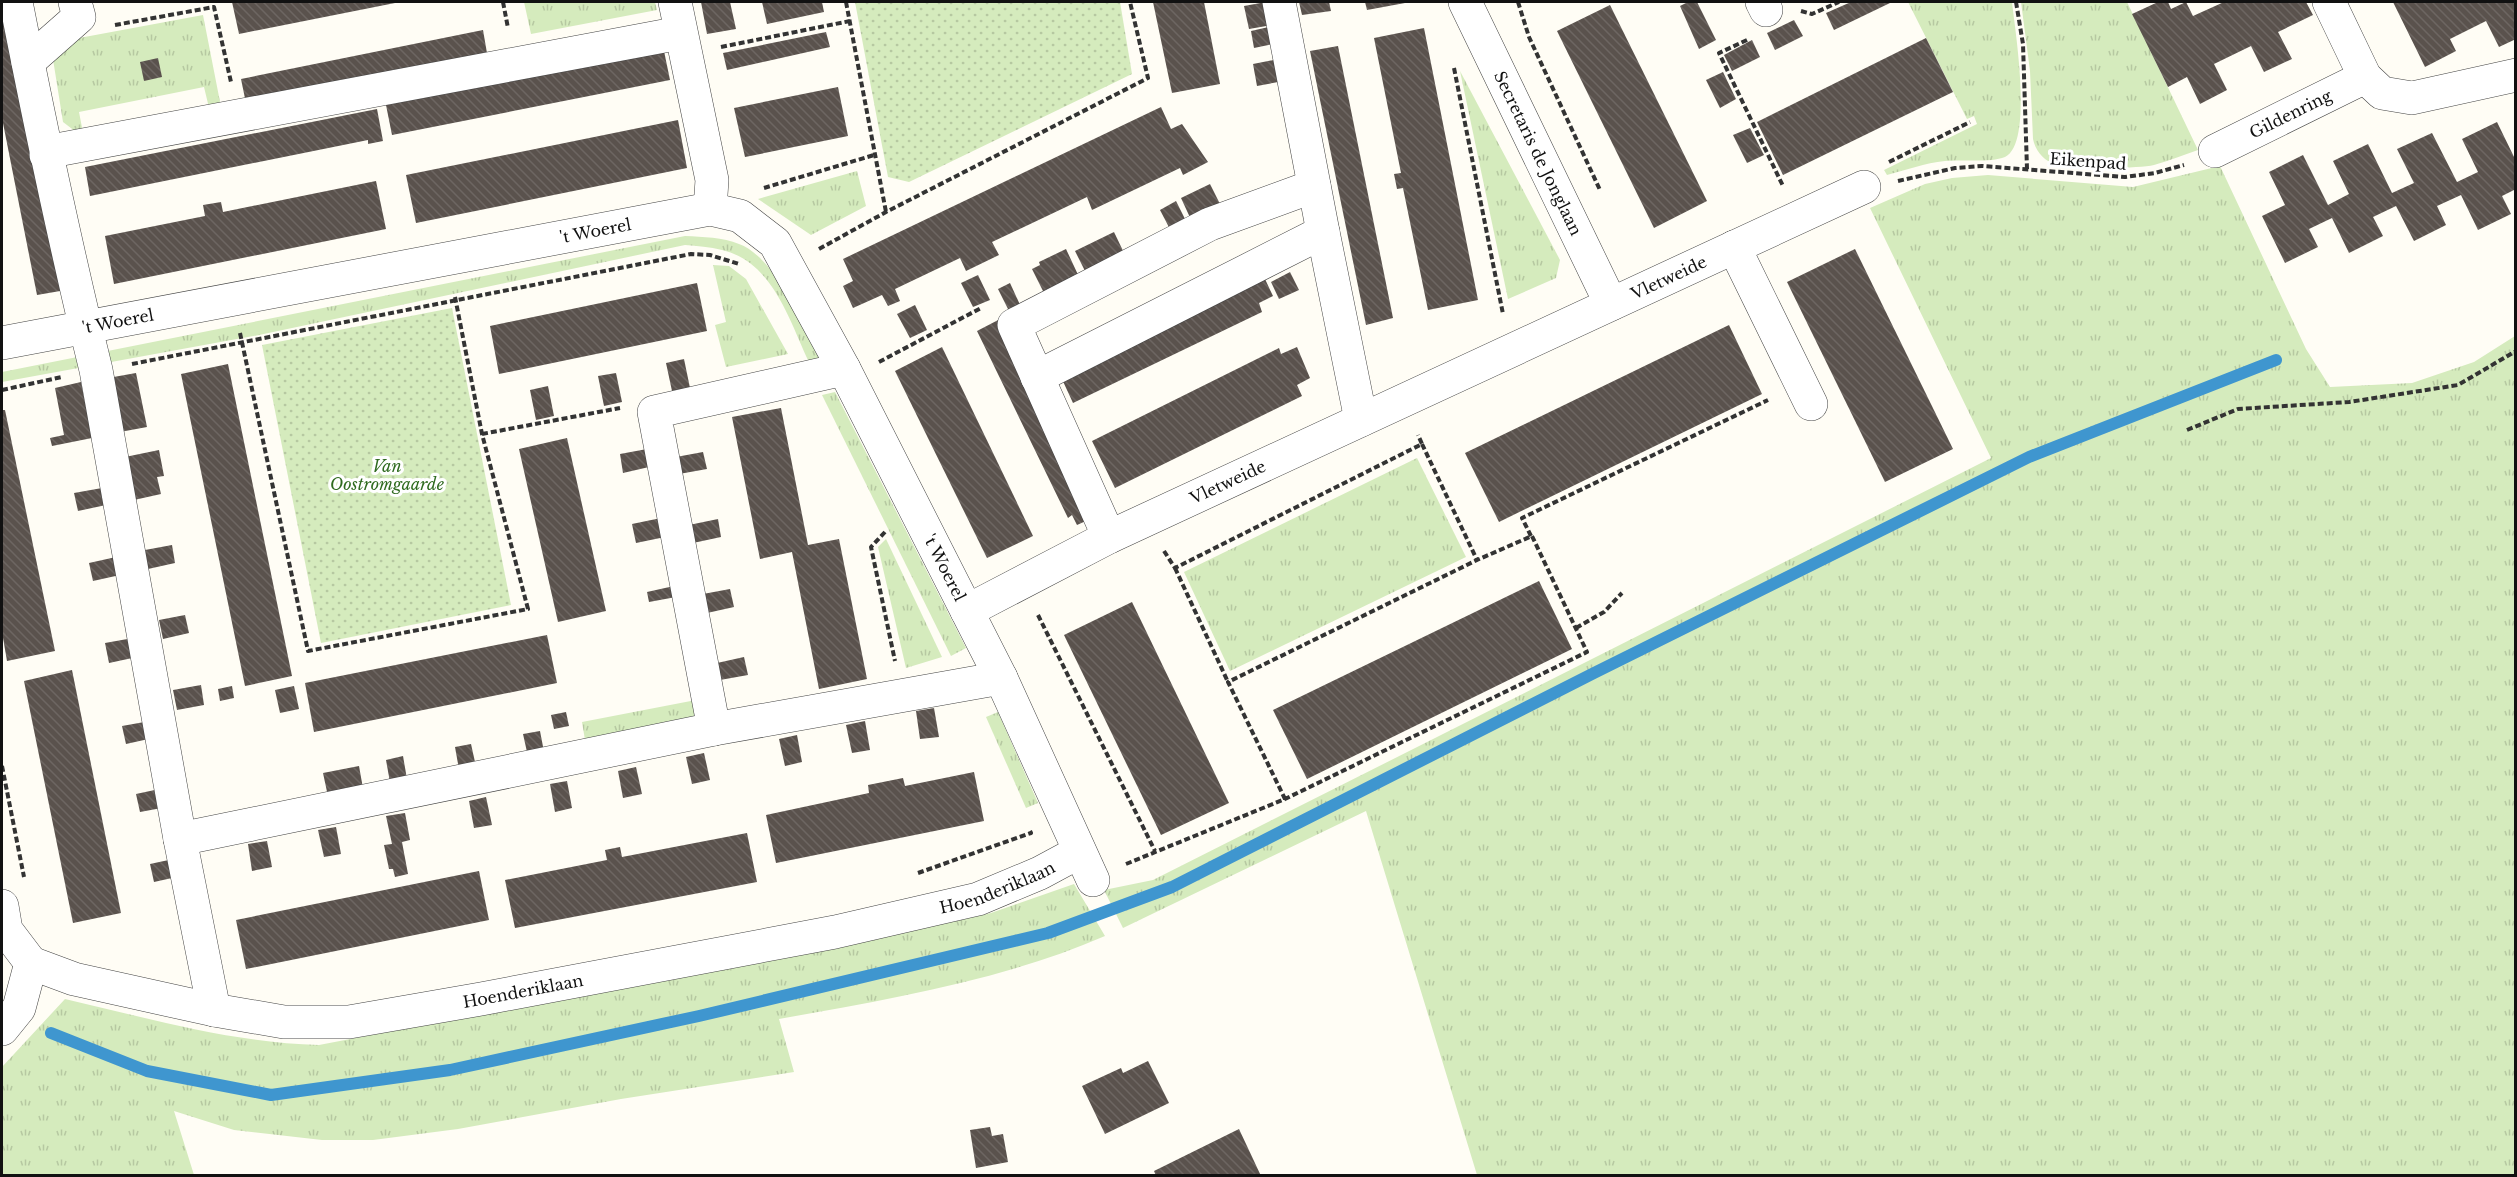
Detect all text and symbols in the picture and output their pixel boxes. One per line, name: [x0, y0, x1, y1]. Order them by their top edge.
street label: Secretaris de Jonglaan: [1490, 68, 1586, 239]
street label: Gildenring: [2246, 85, 2335, 143]
street label: Eikenpad: [2049, 148, 2127, 174]
street label: 't Woerel: [558, 214, 633, 247]
street label: Vletweide: [1627, 251, 1710, 304]
street label: 't Woerel: [80, 304, 155, 338]
park label: Van Oostromgaarde: [330, 456, 445, 494]
street label: Vletweide: [1186, 456, 1269, 509]
street label: 't Woerel: [920, 531, 970, 604]
street label: Hoenderiklaan: [937, 857, 1058, 918]
street label: Hoenderiklaan: [461, 970, 585, 1012]

